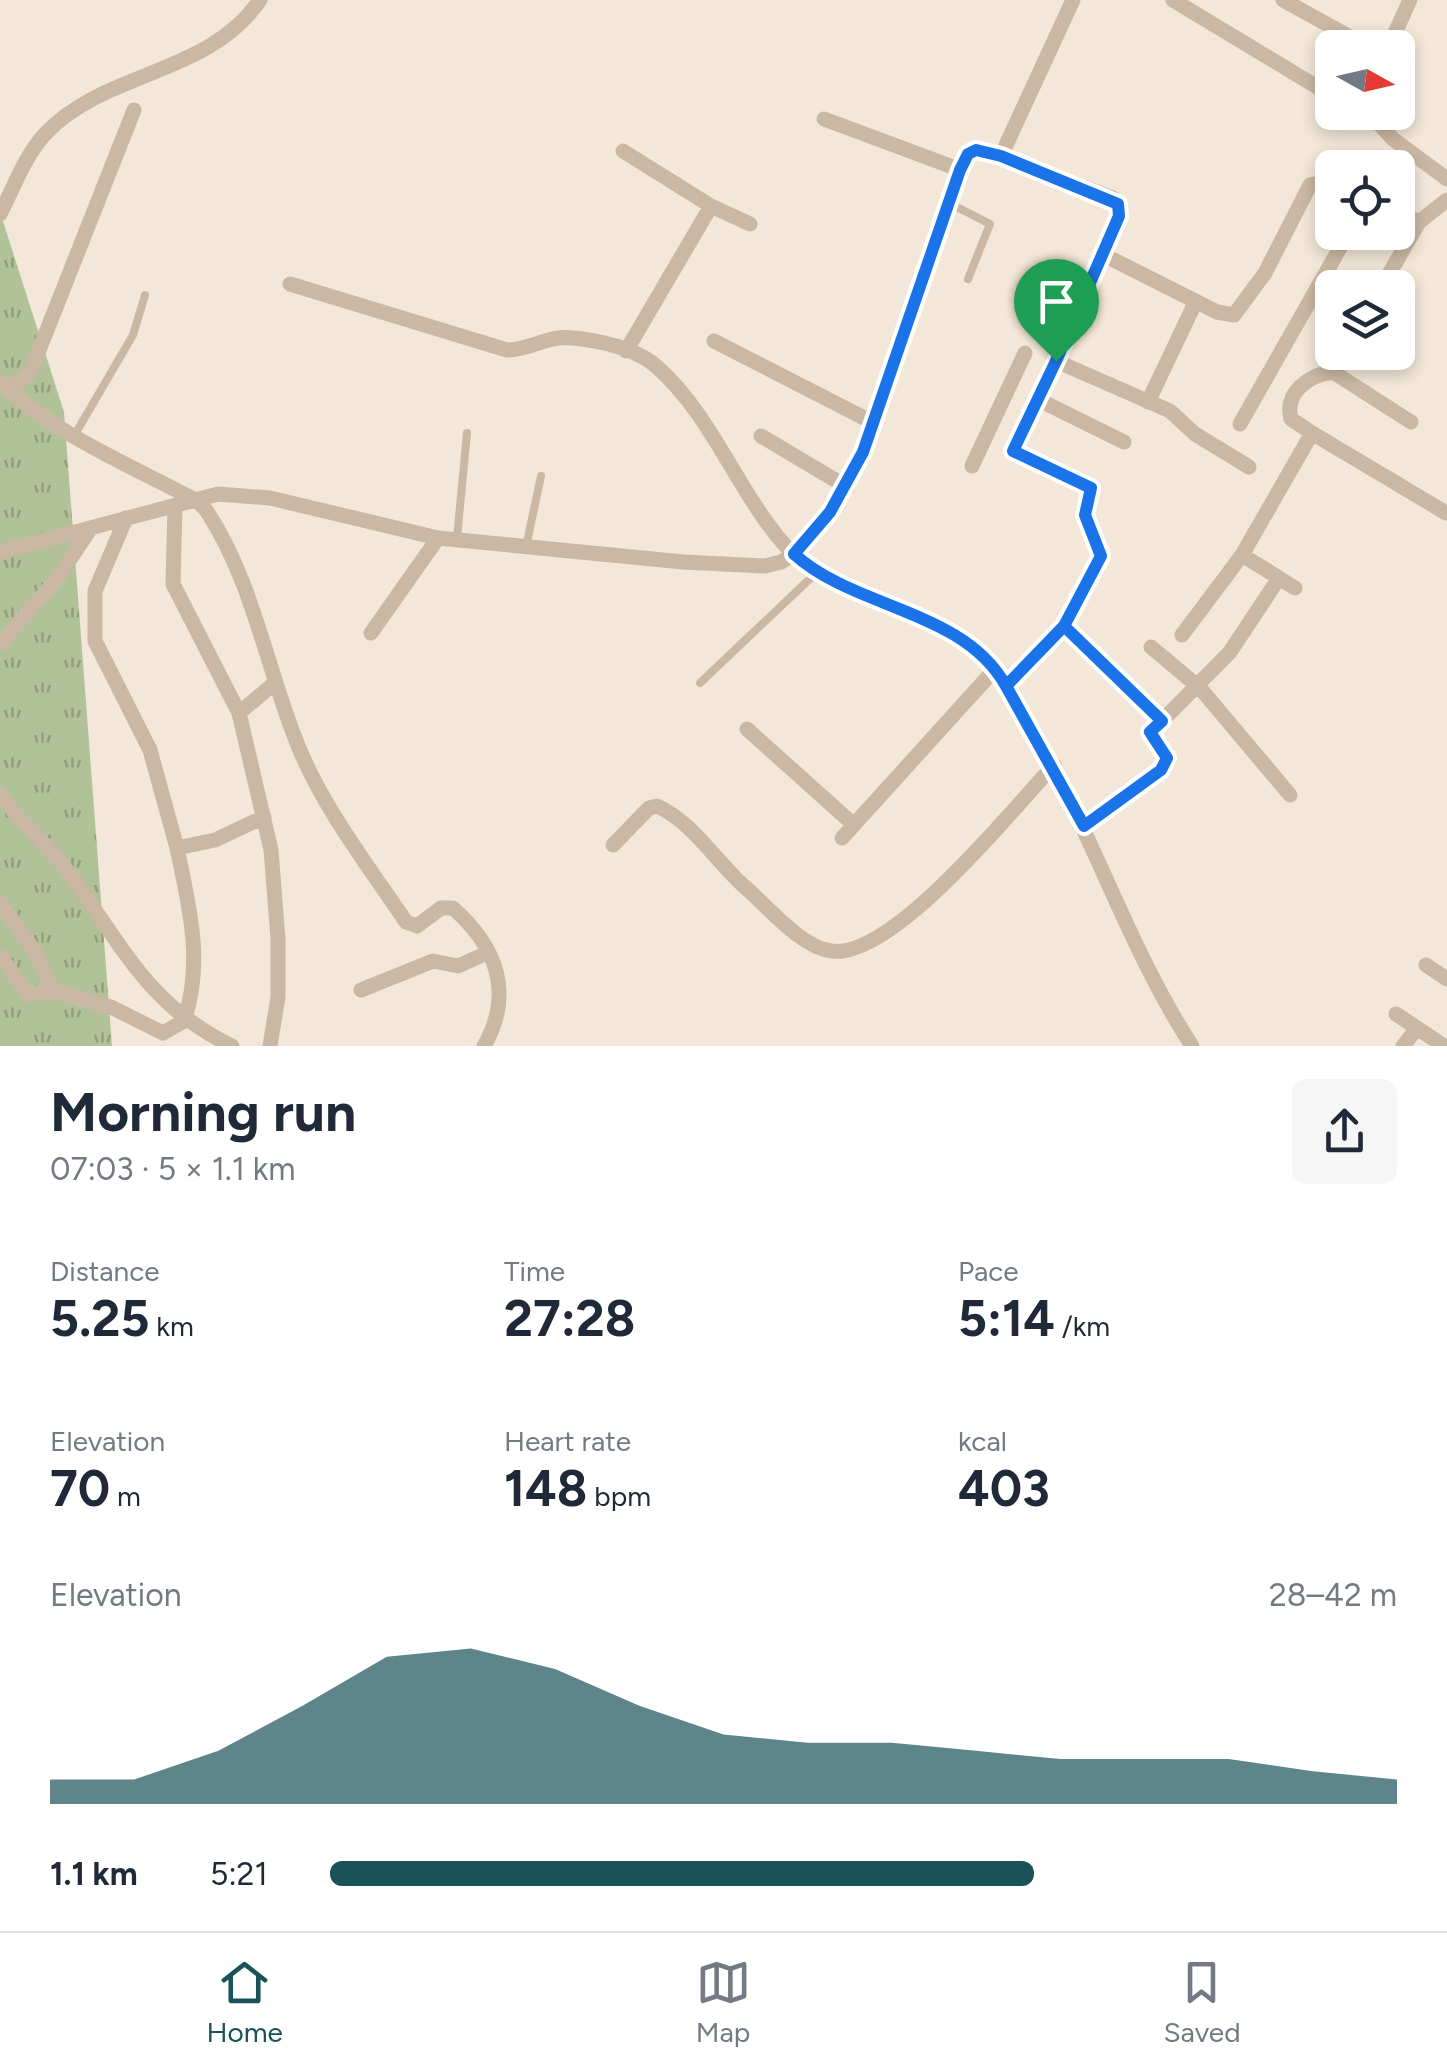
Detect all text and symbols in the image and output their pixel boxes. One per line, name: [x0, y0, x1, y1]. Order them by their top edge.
north arrow: [1315, 30, 1415, 130]
map controls: [1315, 30, 1415, 370]
button: locate: [1315, 150, 1415, 250]
pin: [1014, 259, 1099, 362]
button: layers: [1315, 270, 1415, 370]
icon: arrive: [1029, 274, 1084, 329]
text: Morning run: [50, 1079, 356, 1145]
button: share: [1292, 1079, 1397, 1184]
text: 07:03 · 5 × 1.1 km: [50, 1150, 296, 1188]
text: Distance: [50, 1254, 160, 1288]
text: Time: [504, 1254, 565, 1288]
text: Pace: [958, 1254, 1019, 1288]
text: 5.25: [50, 1288, 149, 1349]
text: 27:28: [504, 1288, 635, 1349]
text: 5:14: [958, 1288, 1055, 1349]
text: km: [149, 1309, 194, 1343]
text: /km: [1055, 1309, 1110, 1343]
text: Elevation: [50, 1424, 165, 1458]
text: Heart rate: [504, 1424, 631, 1458]
text: kcal: [958, 1424, 1007, 1458]
text: 70: [50, 1458, 110, 1519]
text: 148: [504, 1458, 587, 1519]
text: 403: [958, 1458, 1050, 1519]
text: m: [110, 1479, 141, 1513]
text: bpm: [587, 1479, 651, 1513]
text: Elevation: [50, 1576, 182, 1614]
text: 28–42 m: [1269, 1576, 1397, 1614]
text: 1.1 km: [50, 1855, 138, 1893]
text: 5:21: [210, 1855, 268, 1893]
tab: Home: [206, 1955, 283, 2049]
tab: Map: [696, 1955, 751, 2049]
tab: Saved: [1163, 1955, 1241, 2049]

